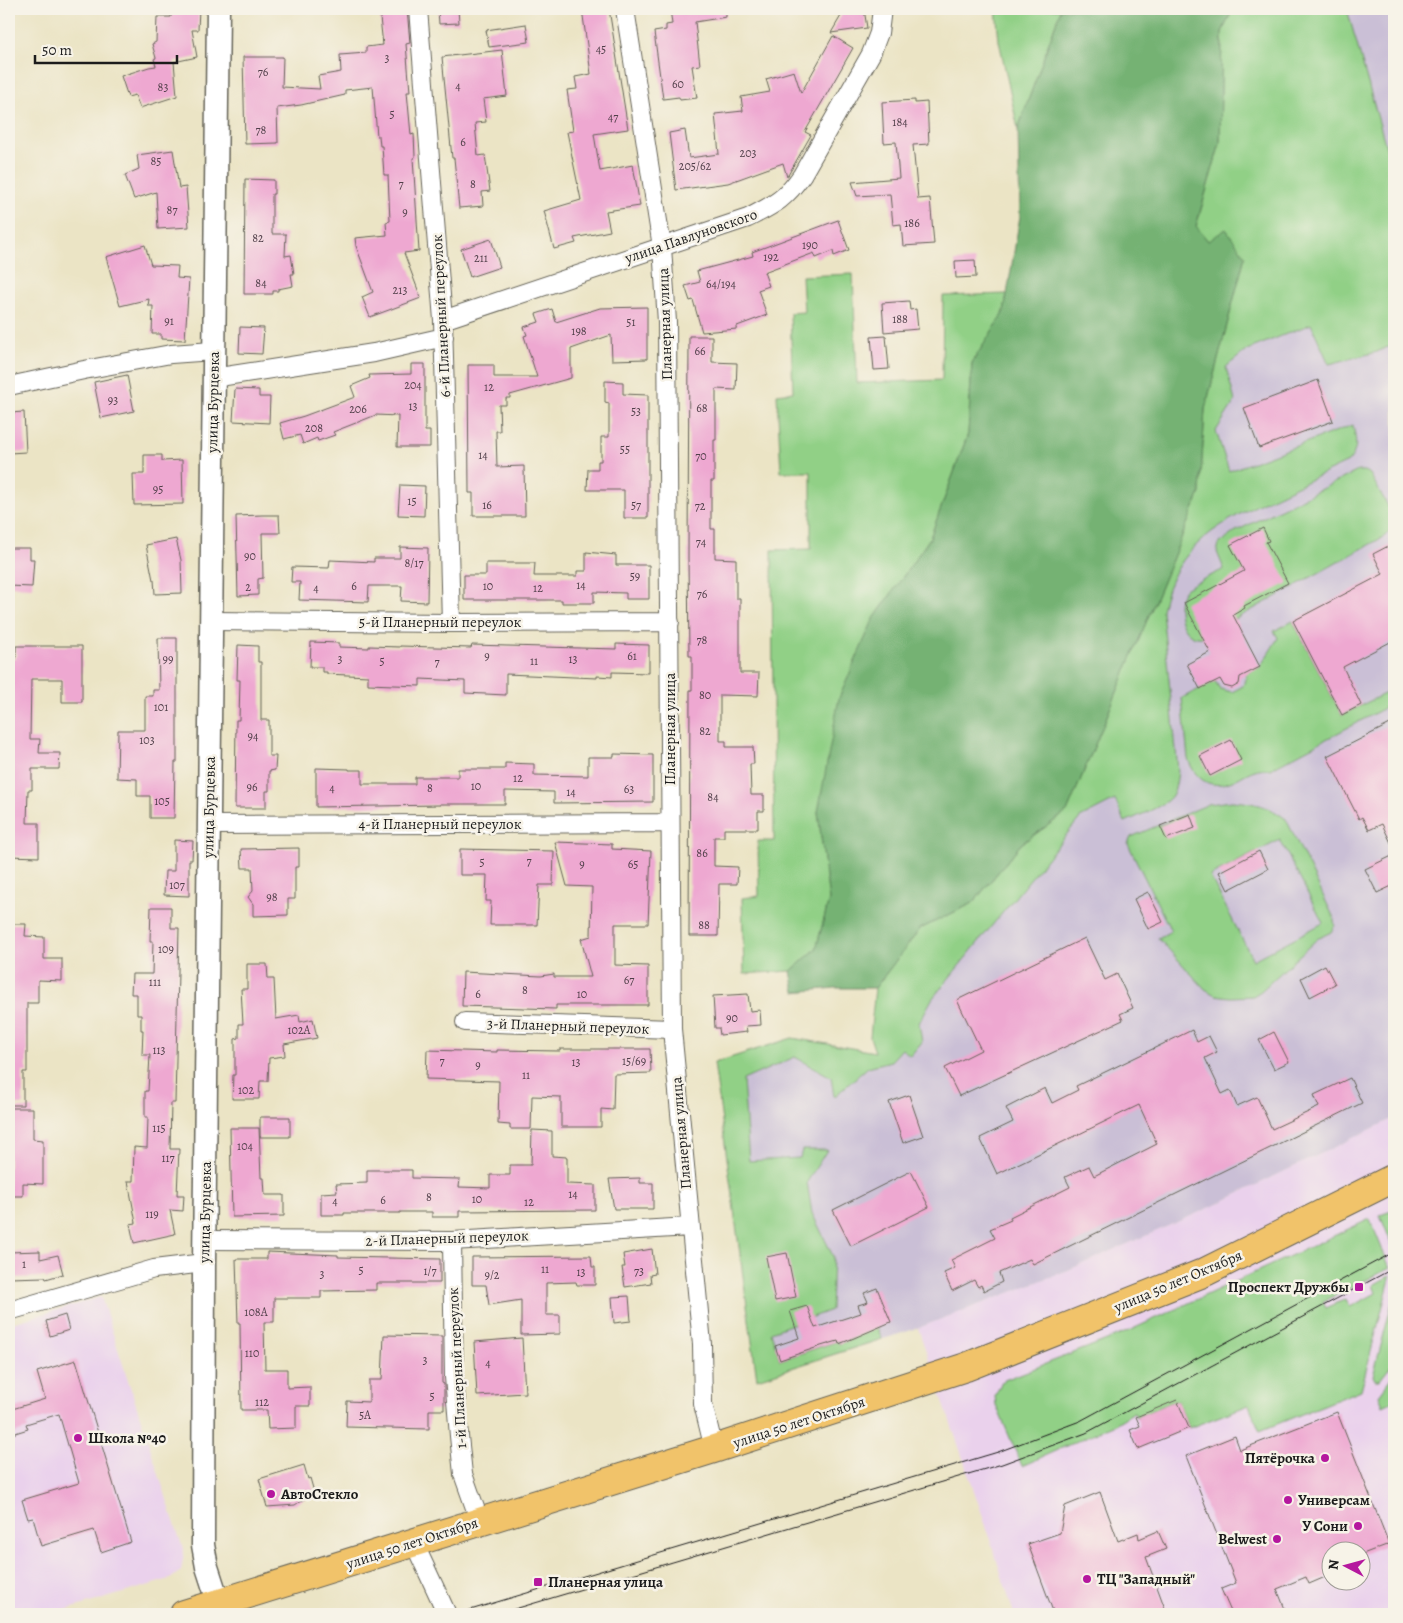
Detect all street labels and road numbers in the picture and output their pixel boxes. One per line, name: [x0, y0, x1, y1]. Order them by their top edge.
street label: улица Павлуновского: [621, 204, 760, 268]
street label: 6-й Планерный переулок: [427, 234, 455, 398]
street label: Планерная улица: [653, 267, 677, 381]
street label: улица Бурцевка: [202, 351, 224, 454]
street label: 5-й Планерный переулок: [359, 612, 522, 632]
street label: Планерная улица: [660, 673, 680, 785]
street label: улица Бурцевка: [198, 756, 220, 859]
street label: 4-й Планерный переулок: [359, 814, 522, 834]
street label: 3-й Планерный переулок: [486, 1013, 650, 1039]
street label: Планерная улица: [666, 1076, 696, 1190]
street label: улица Бурцевка: [194, 1161, 216, 1264]
street label: 2-й Планерный переулок: [365, 1225, 529, 1251]
street label: улица 50 лет Октября: [1110, 1245, 1245, 1317]
street label: 1-й Планерный переулок: [443, 1287, 471, 1449]
street label: улица 50 лет Октября: [730, 1391, 867, 1453]
street label: улица 50 лет Октября: [343, 1512, 480, 1574]

